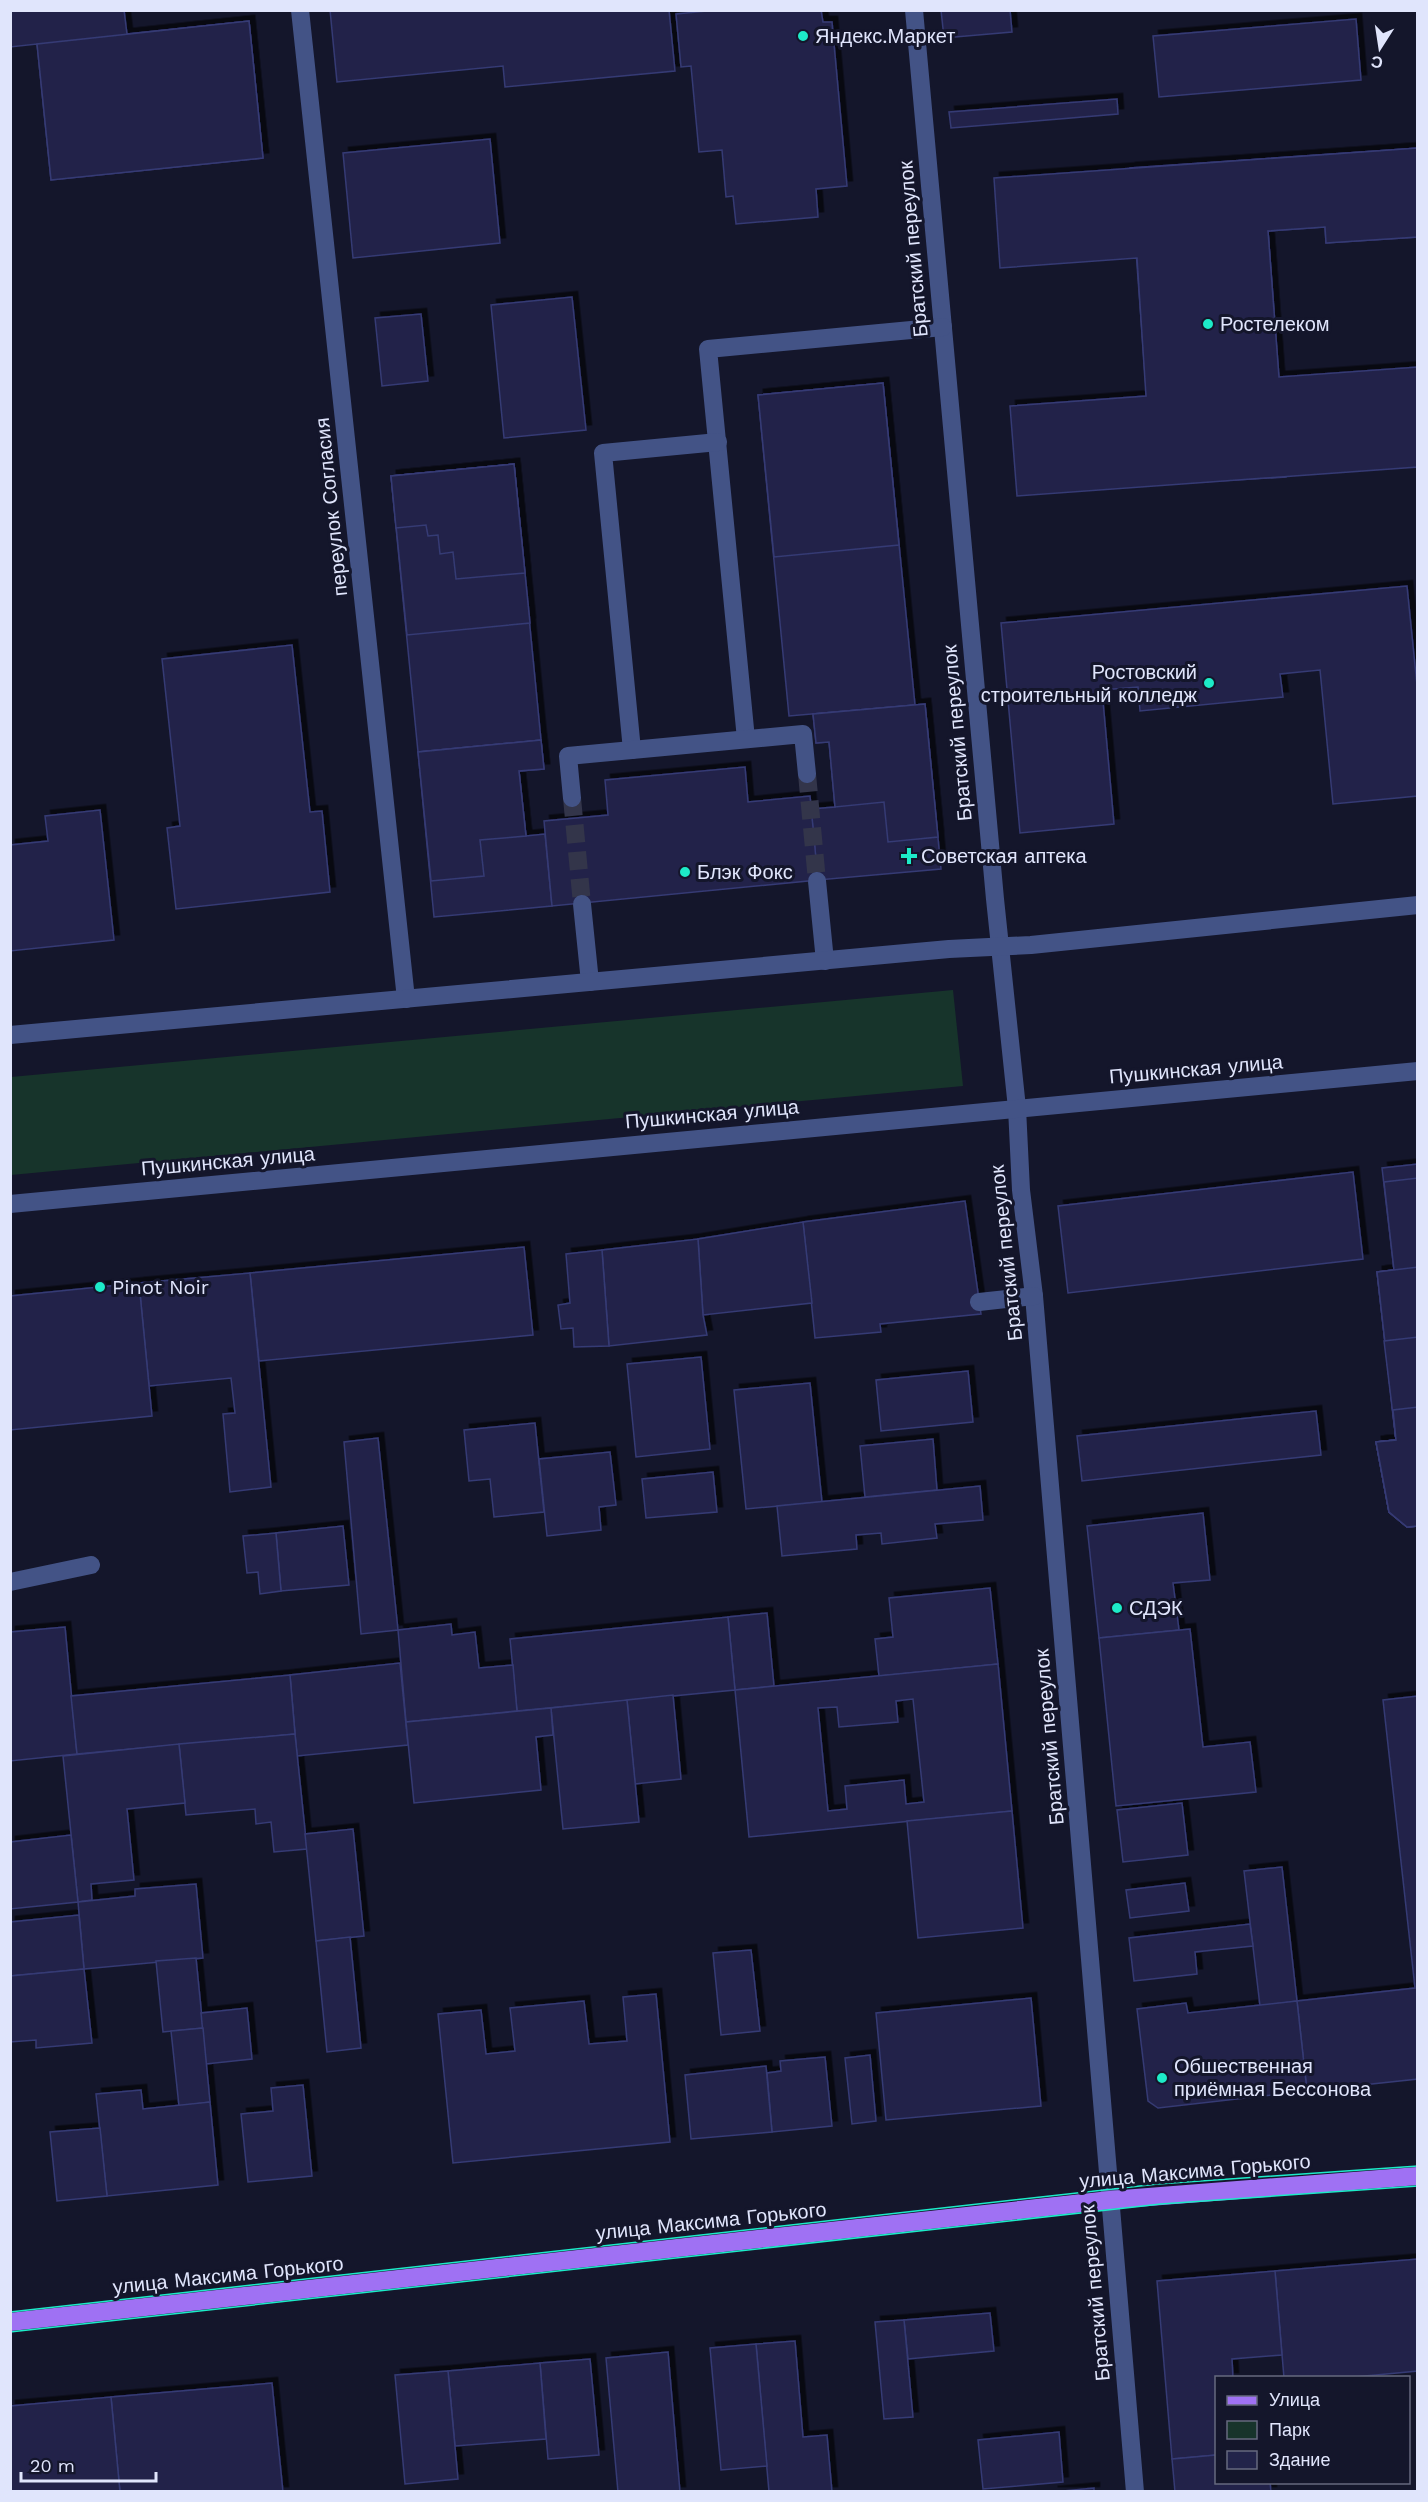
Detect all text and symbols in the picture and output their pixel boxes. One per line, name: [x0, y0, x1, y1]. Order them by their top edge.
north arrow: [1350, 18, 1410, 78]
place label: Яндекс.Маркет: [815, 24, 955, 48]
marker: Яндекс.Маркет: [796, 29, 810, 43]
text: С: [1369, 52, 1385, 73]
street label: Братский переулок: [893, 160, 933, 338]
place label: Ростелеком: [1220, 312, 1330, 336]
marker: Ростелеком: [1201, 317, 1215, 331]
street label: переулок Согласия: [310, 417, 352, 597]
street label: Братский переулок: [937, 644, 977, 822]
place label: Ростовский строительный колледж: [981, 660, 1198, 707]
marker: Ростовский строительный колледж: [1202, 676, 1216, 690]
place label: Советская аптека: [921, 844, 1088, 868]
marker: Советская аптека: [902, 849, 916, 863]
place label: Блэк Фокс: [697, 860, 793, 884]
marker: Блэк Фокс: [678, 865, 692, 879]
street label: Пушкинская улица: [1108, 1049, 1285, 1089]
street label: Пушкинская улица: [624, 1094, 801, 1134]
street label: Пушкинская улица: [140, 1141, 317, 1181]
street label: Братский переулок: [985, 1163, 1027, 1342]
place label: Pinot Noir: [112, 1275, 209, 1299]
marker: Pinot Noir: [93, 1280, 107, 1294]
place label: СДЭК: [1129, 1596, 1183, 1620]
marker: СДЭК: [1110, 1601, 1124, 1615]
street label: Братский переулок: [1029, 1648, 1069, 1826]
place label: Обшественная приёмная Бессонова: [1174, 2054, 1372, 2101]
marker: Обшественная приёмная Бессонова: [1155, 2071, 1169, 2085]
street label: улица Максима Горького: [1078, 2149, 1312, 2193]
street label: улица Максима Горького: [594, 2197, 828, 2245]
street label: Братский переулок: [1075, 2204, 1115, 2382]
street label: улица Максима Горького: [111, 2251, 345, 2299]
legend: [1215, 2376, 1410, 2484]
text: Улица: [1269, 2389, 1321, 2410]
text: Парк: [1269, 2419, 1310, 2440]
scale bar: [21, 2445, 156, 2483]
text: Здание: [1269, 2449, 1330, 2470]
text: 20 m: [30, 2455, 75, 2476]

